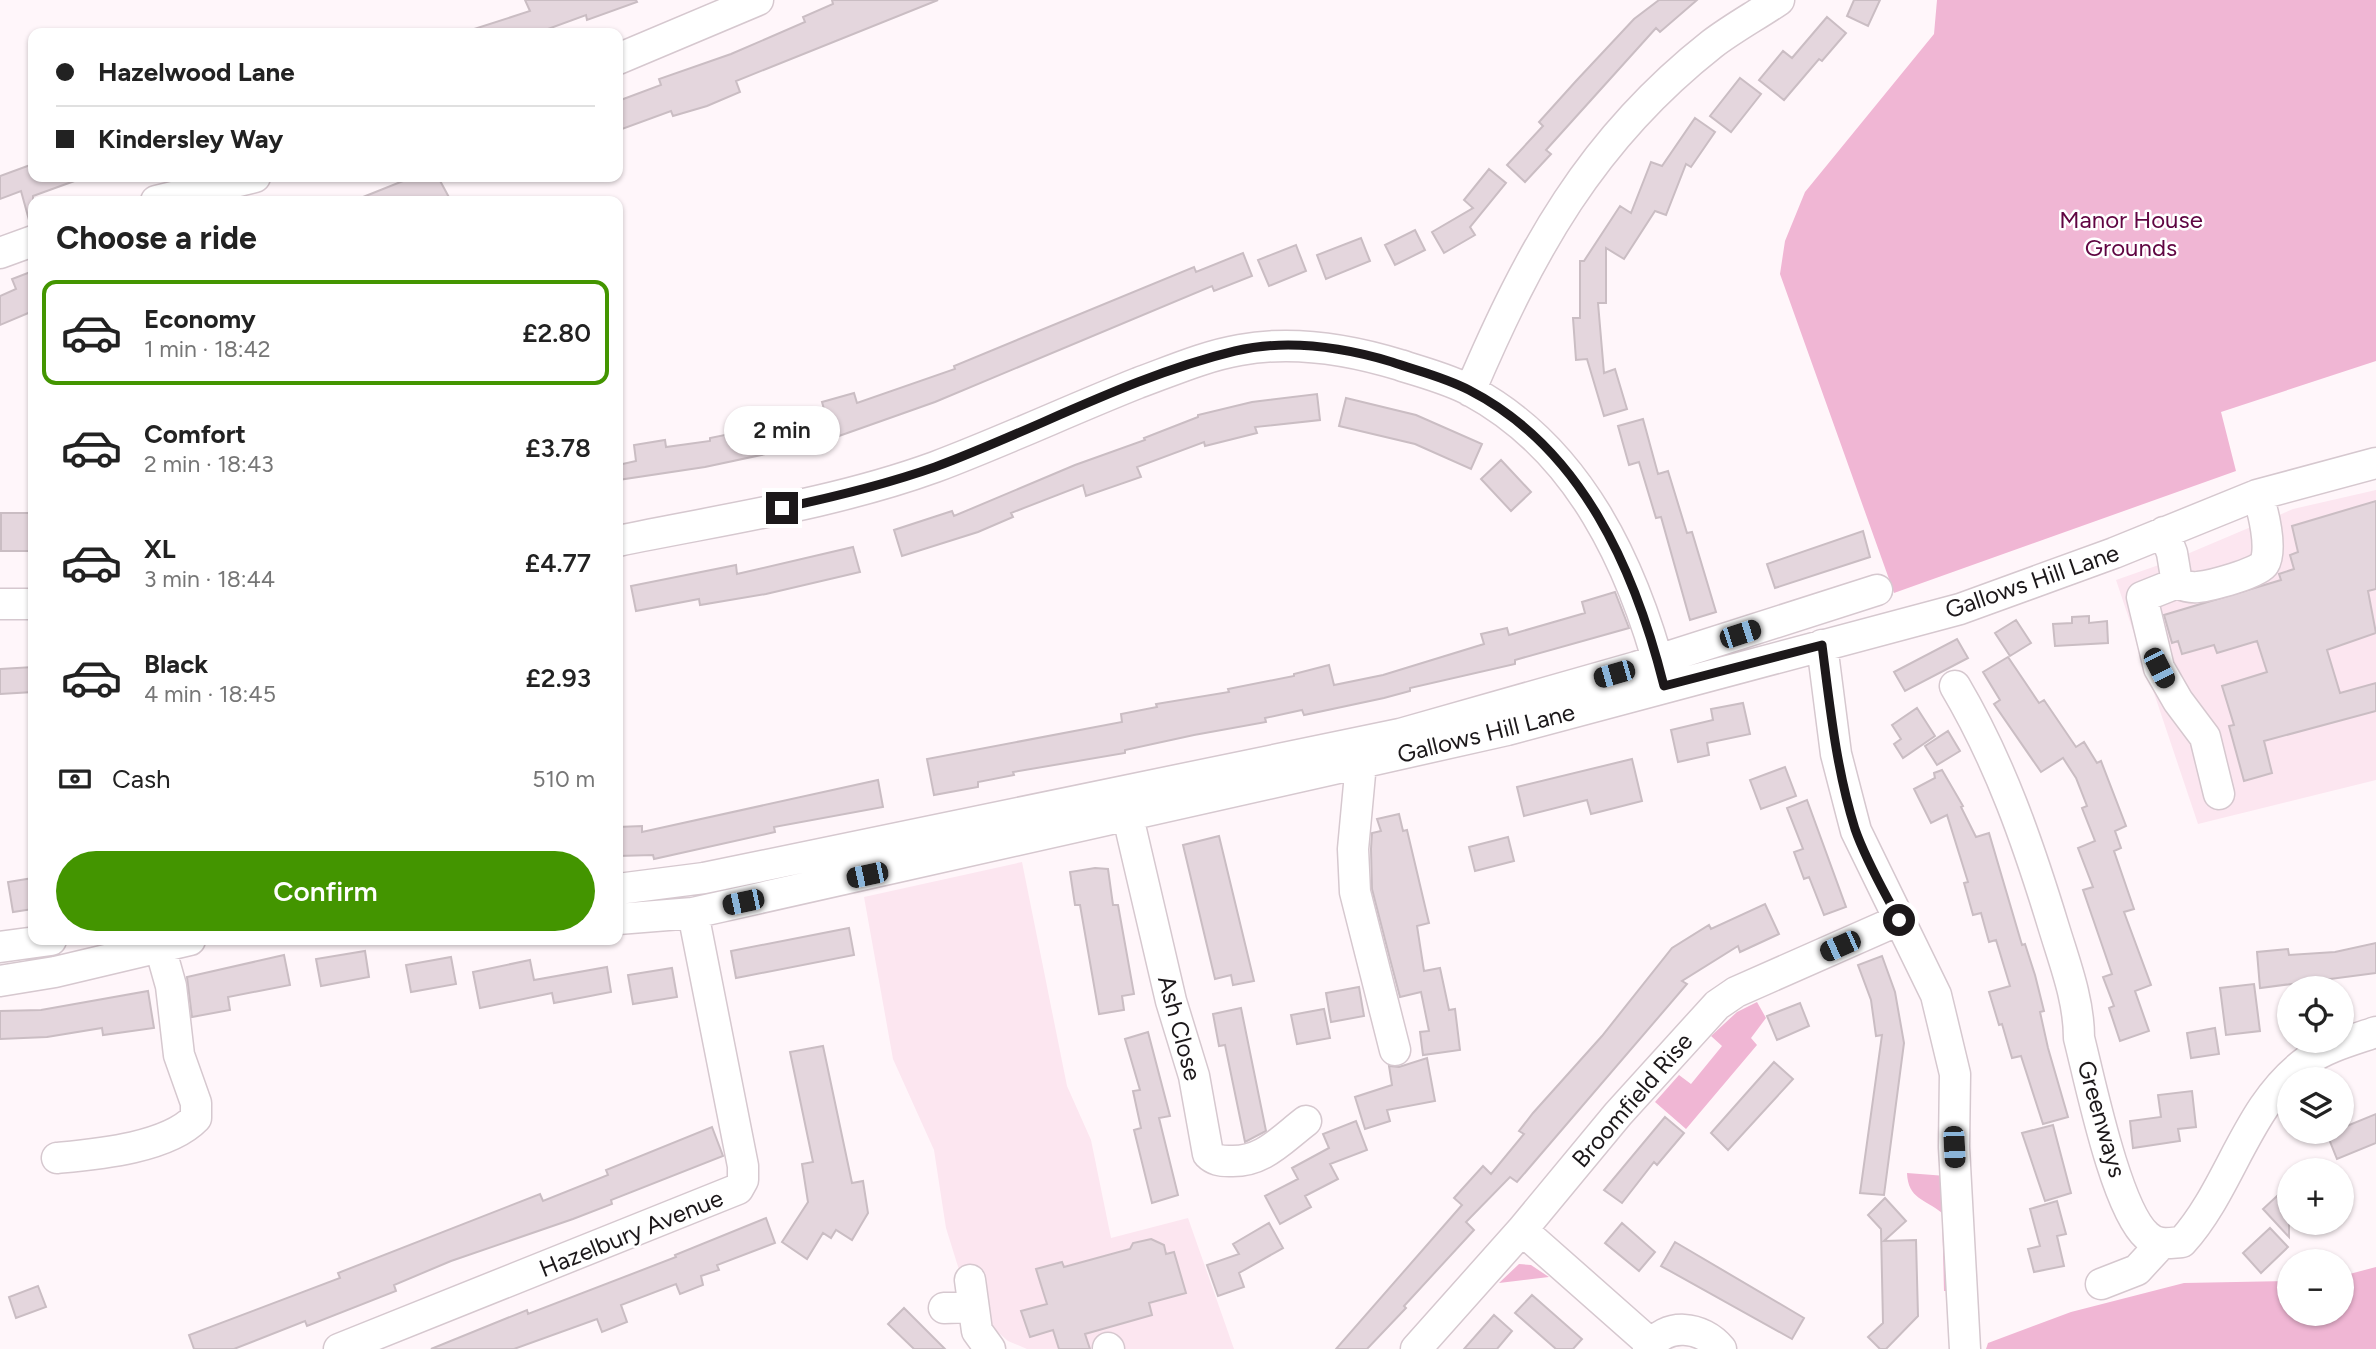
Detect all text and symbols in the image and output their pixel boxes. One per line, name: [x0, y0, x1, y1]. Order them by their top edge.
text: Hazelwood Lane: [98, 56, 295, 88]
text: Kindersley Way: [98, 123, 283, 155]
park label: Manor House Grounds: [2059, 205, 2203, 262]
text: Choose a ride: [56, 219, 257, 257]
icon: car: [60, 301, 123, 364]
text: Economy: [144, 303, 256, 335]
text: £2.80: [522, 317, 591, 349]
text: 1 min · 18:42: [144, 335, 271, 363]
callout: 2 min: [724, 406, 840, 456]
icon: car: [60, 416, 123, 479]
text: 2 min: [753, 416, 811, 444]
text: Comfort: [144, 418, 246, 450]
text: £3.78: [525, 432, 591, 464]
text: 2 min · 18:43: [144, 450, 274, 478]
route end: [766, 492, 798, 524]
icon: car: [60, 531, 123, 594]
text: XL: [144, 533, 176, 565]
street label: Gallows Hill Lane: [1941, 538, 2123, 624]
text: £4.77: [525, 547, 591, 579]
text: 3 min · 18:44: [144, 565, 275, 593]
car: [1717, 618, 1764, 650]
car: [2141, 645, 2178, 691]
icon: car: [60, 646, 123, 709]
text: Black: [144, 648, 208, 680]
car: [1591, 658, 1638, 690]
text: £2.93: [526, 662, 591, 694]
text: 4 min · 18:45: [144, 680, 276, 708]
street label: Gallows Hill Lane: [1394, 697, 1578, 769]
icon: cash: [56, 760, 94, 798]
text: Cash: [112, 763, 171, 795]
text: 510 m: [532, 765, 595, 793]
button: Confirm: [56, 851, 595, 931]
car: [845, 860, 890, 890]
car: [721, 887, 766, 917]
route start: [1883, 904, 1915, 936]
car: [1817, 928, 1864, 964]
street label: Ash Close: [1152, 972, 1208, 1084]
map controls: [2277, 976, 2354, 1326]
button: locate: [2277, 976, 2354, 1053]
street label: Broomfield Rise: [1566, 1027, 1698, 1173]
street label: Greenways: [2071, 1057, 2133, 1181]
button: layers: [2277, 1067, 2354, 1144]
car: [1943, 1125, 1966, 1169]
button: +: [2277, 1158, 2354, 1235]
street label: Hazelbury Avenue: [535, 1183, 727, 1283]
button: −: [2277, 1249, 2354, 1326]

